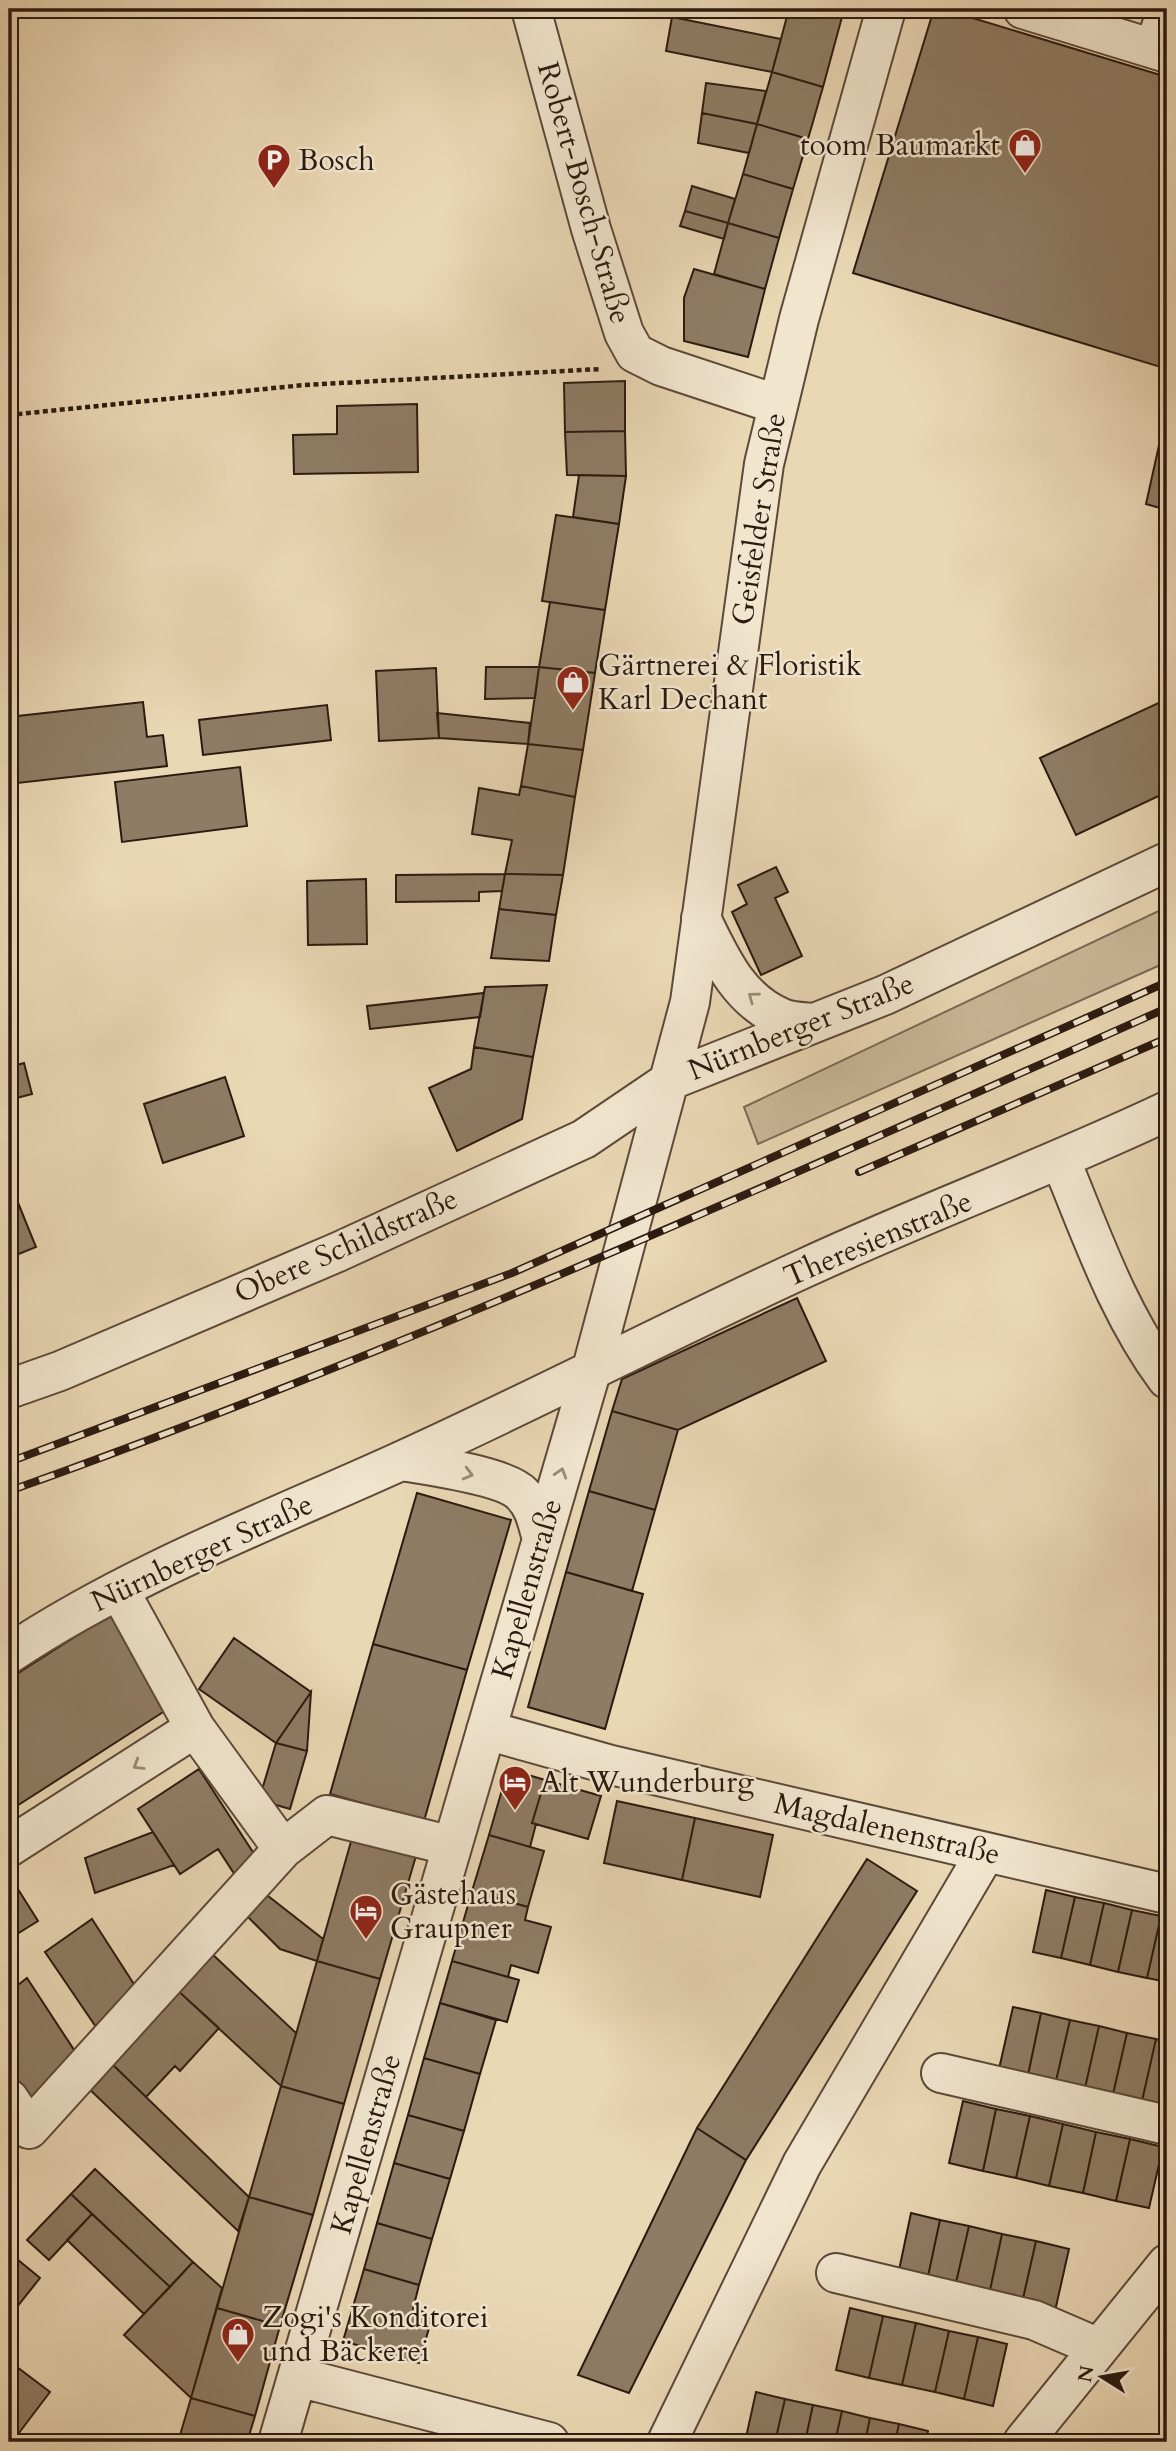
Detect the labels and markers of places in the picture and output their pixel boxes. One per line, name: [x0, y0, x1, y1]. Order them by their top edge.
place label: toom Baumarkt: [800, 125, 1001, 166]
shop icon: toom Baumarkt: [1006, 126, 1044, 175]
place label: Bosch: [298, 140, 375, 181]
parking icon: Bosch: [255, 141, 293, 190]
place label: Gärtnerei & Floristik Karl Dechant: [598, 645, 862, 720]
shop icon: Gärtnerei & Floristik Karl Dechant: [554, 663, 592, 712]
place label: Alt Wunderburg: [540, 1762, 754, 1803]
hotel icon: Alt Wunderburg: [496, 1763, 534, 1812]
place label: Gästehaus Graupner: [390, 1874, 516, 1949]
hotel icon: Gästehaus Graupner: [347, 1892, 385, 1941]
place label: Zogi's Konditorei und Bäckerei: [262, 2297, 488, 2372]
shop icon: Zogi's Konditorei und Bäckerei: [219, 2315, 257, 2364]

